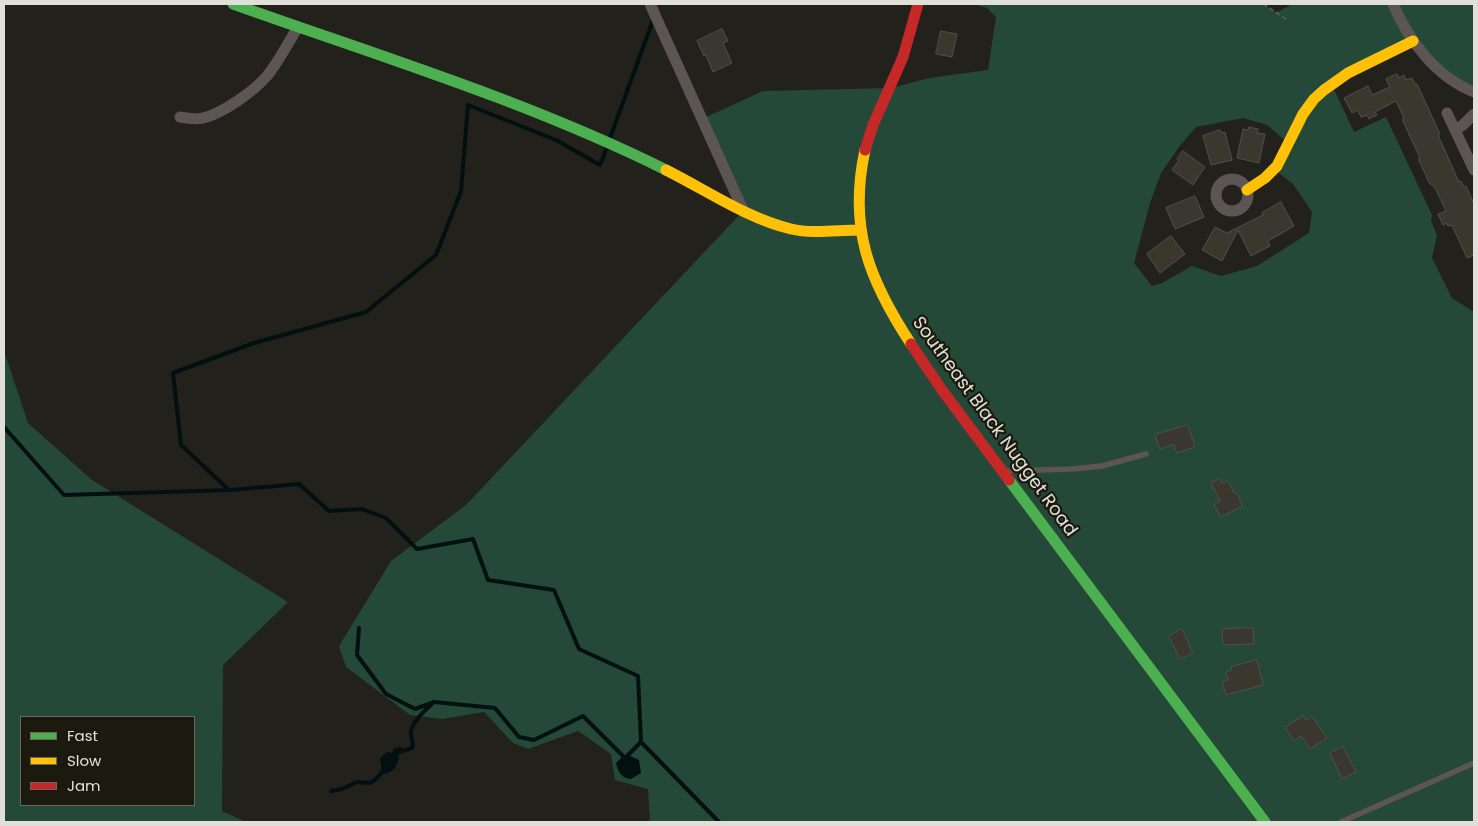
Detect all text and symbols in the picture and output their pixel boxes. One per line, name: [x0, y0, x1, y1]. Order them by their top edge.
street label: Southeast Black Nugget Road: [907, 313, 1081, 541]
legend: [20, 716, 195, 806]
text: Fast: [67, 725, 98, 746]
text: Slow: [67, 750, 101, 771]
text: Jam: [67, 775, 101, 796]

